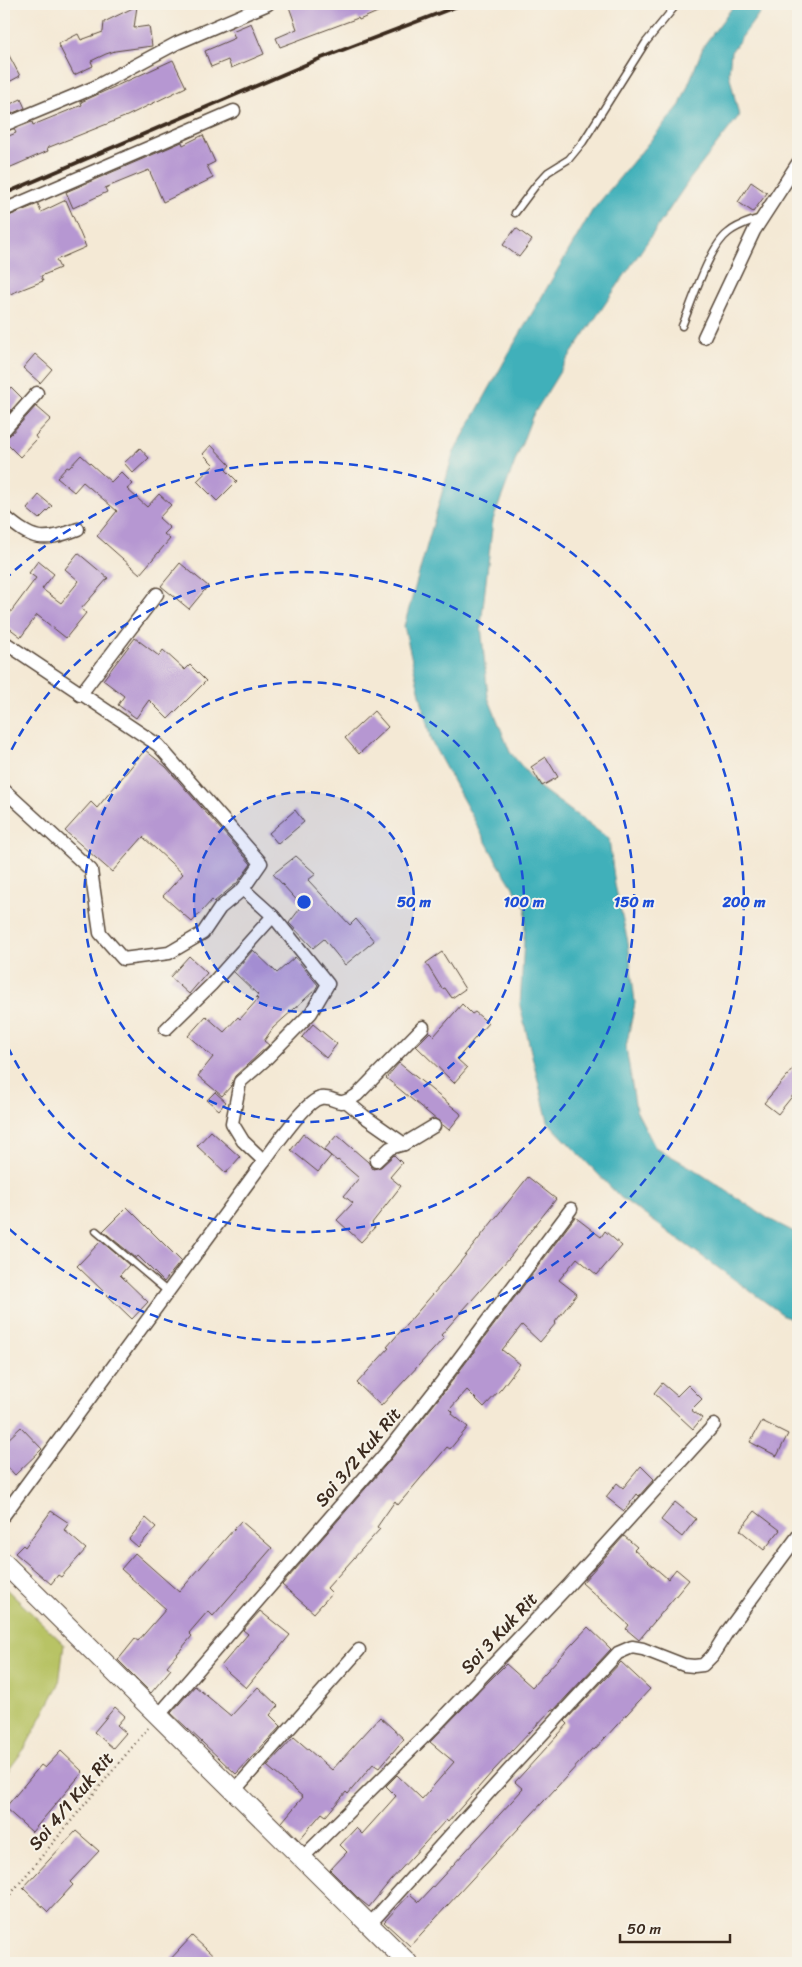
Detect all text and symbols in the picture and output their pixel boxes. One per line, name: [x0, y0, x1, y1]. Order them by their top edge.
text: 50 m: [397, 889, 432, 915]
text: 100 m: [504, 889, 545, 915]
text: 150 m: [614, 889, 655, 915]
text: 200 m: [721, 889, 766, 915]
centre of rings: [295, 893, 313, 911]
street label: Soi 3/2 Kuk Rit: [306, 1400, 410, 1514]
street label: Soi 3 Kuk Rit: [452, 1584, 546, 1682]
street label: Soi 4/1 Kuk Rit: [20, 1744, 122, 1858]
scale bar: [620, 1912, 730, 1944]
text: 50 m: [627, 1916, 662, 1942]

